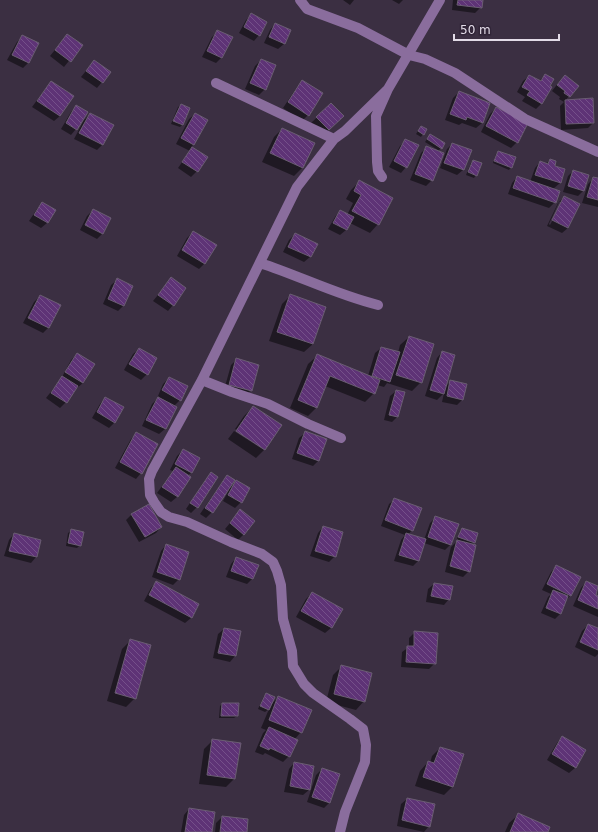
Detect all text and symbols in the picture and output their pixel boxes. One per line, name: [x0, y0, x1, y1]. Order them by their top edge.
scale bar: [454, 16, 559, 42]
text: 50 m: [460, 23, 491, 37]

